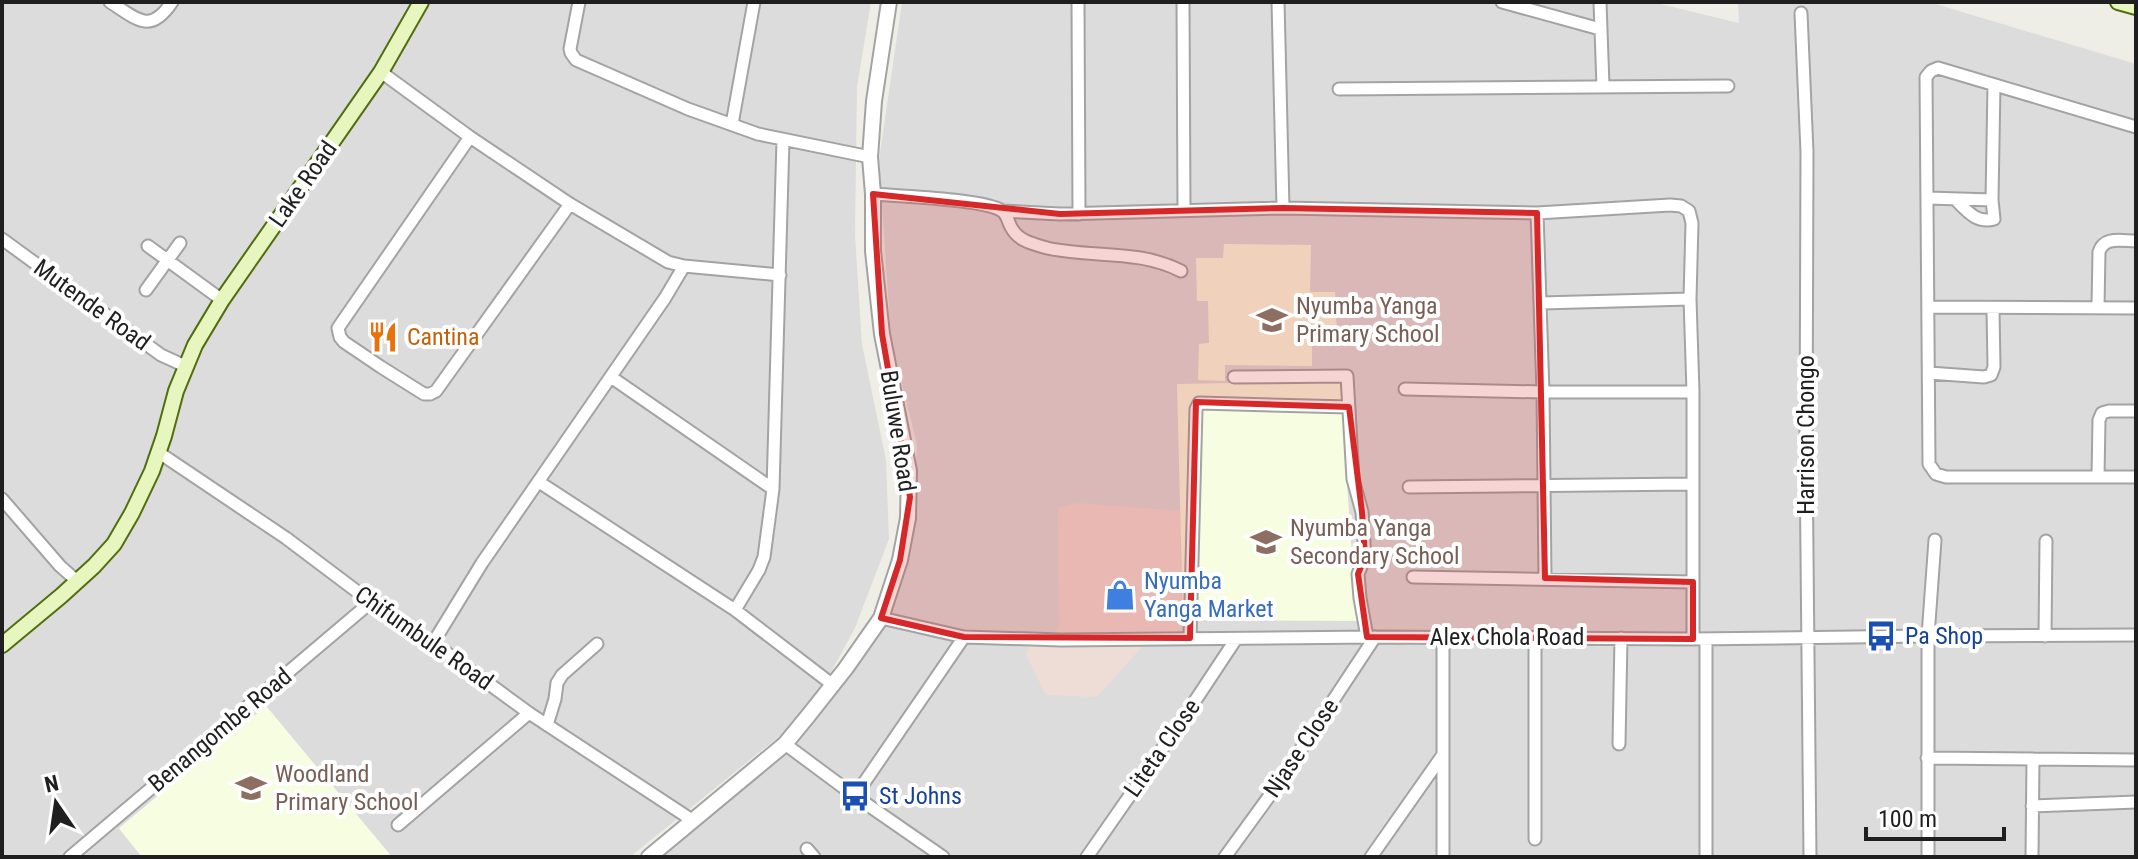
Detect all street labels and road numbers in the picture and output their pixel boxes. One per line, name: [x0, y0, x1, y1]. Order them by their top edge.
street label: Lake Road: [263, 136, 343, 232]
street label: Mutende Road: [29, 254, 155, 356]
street label: Harrison Chongo: [1792, 355, 1820, 515]
street label: Buluwe Road: [875, 368, 921, 494]
street label: Chifumbule Road: [350, 580, 498, 696]
street label: Alex Chola Road: [1430, 623, 1584, 651]
street label: Benangombe Road: [143, 662, 297, 798]
street label: Njase Close: [1258, 693, 1344, 803]
street label: Liteta Close: [1118, 694, 1206, 802]

